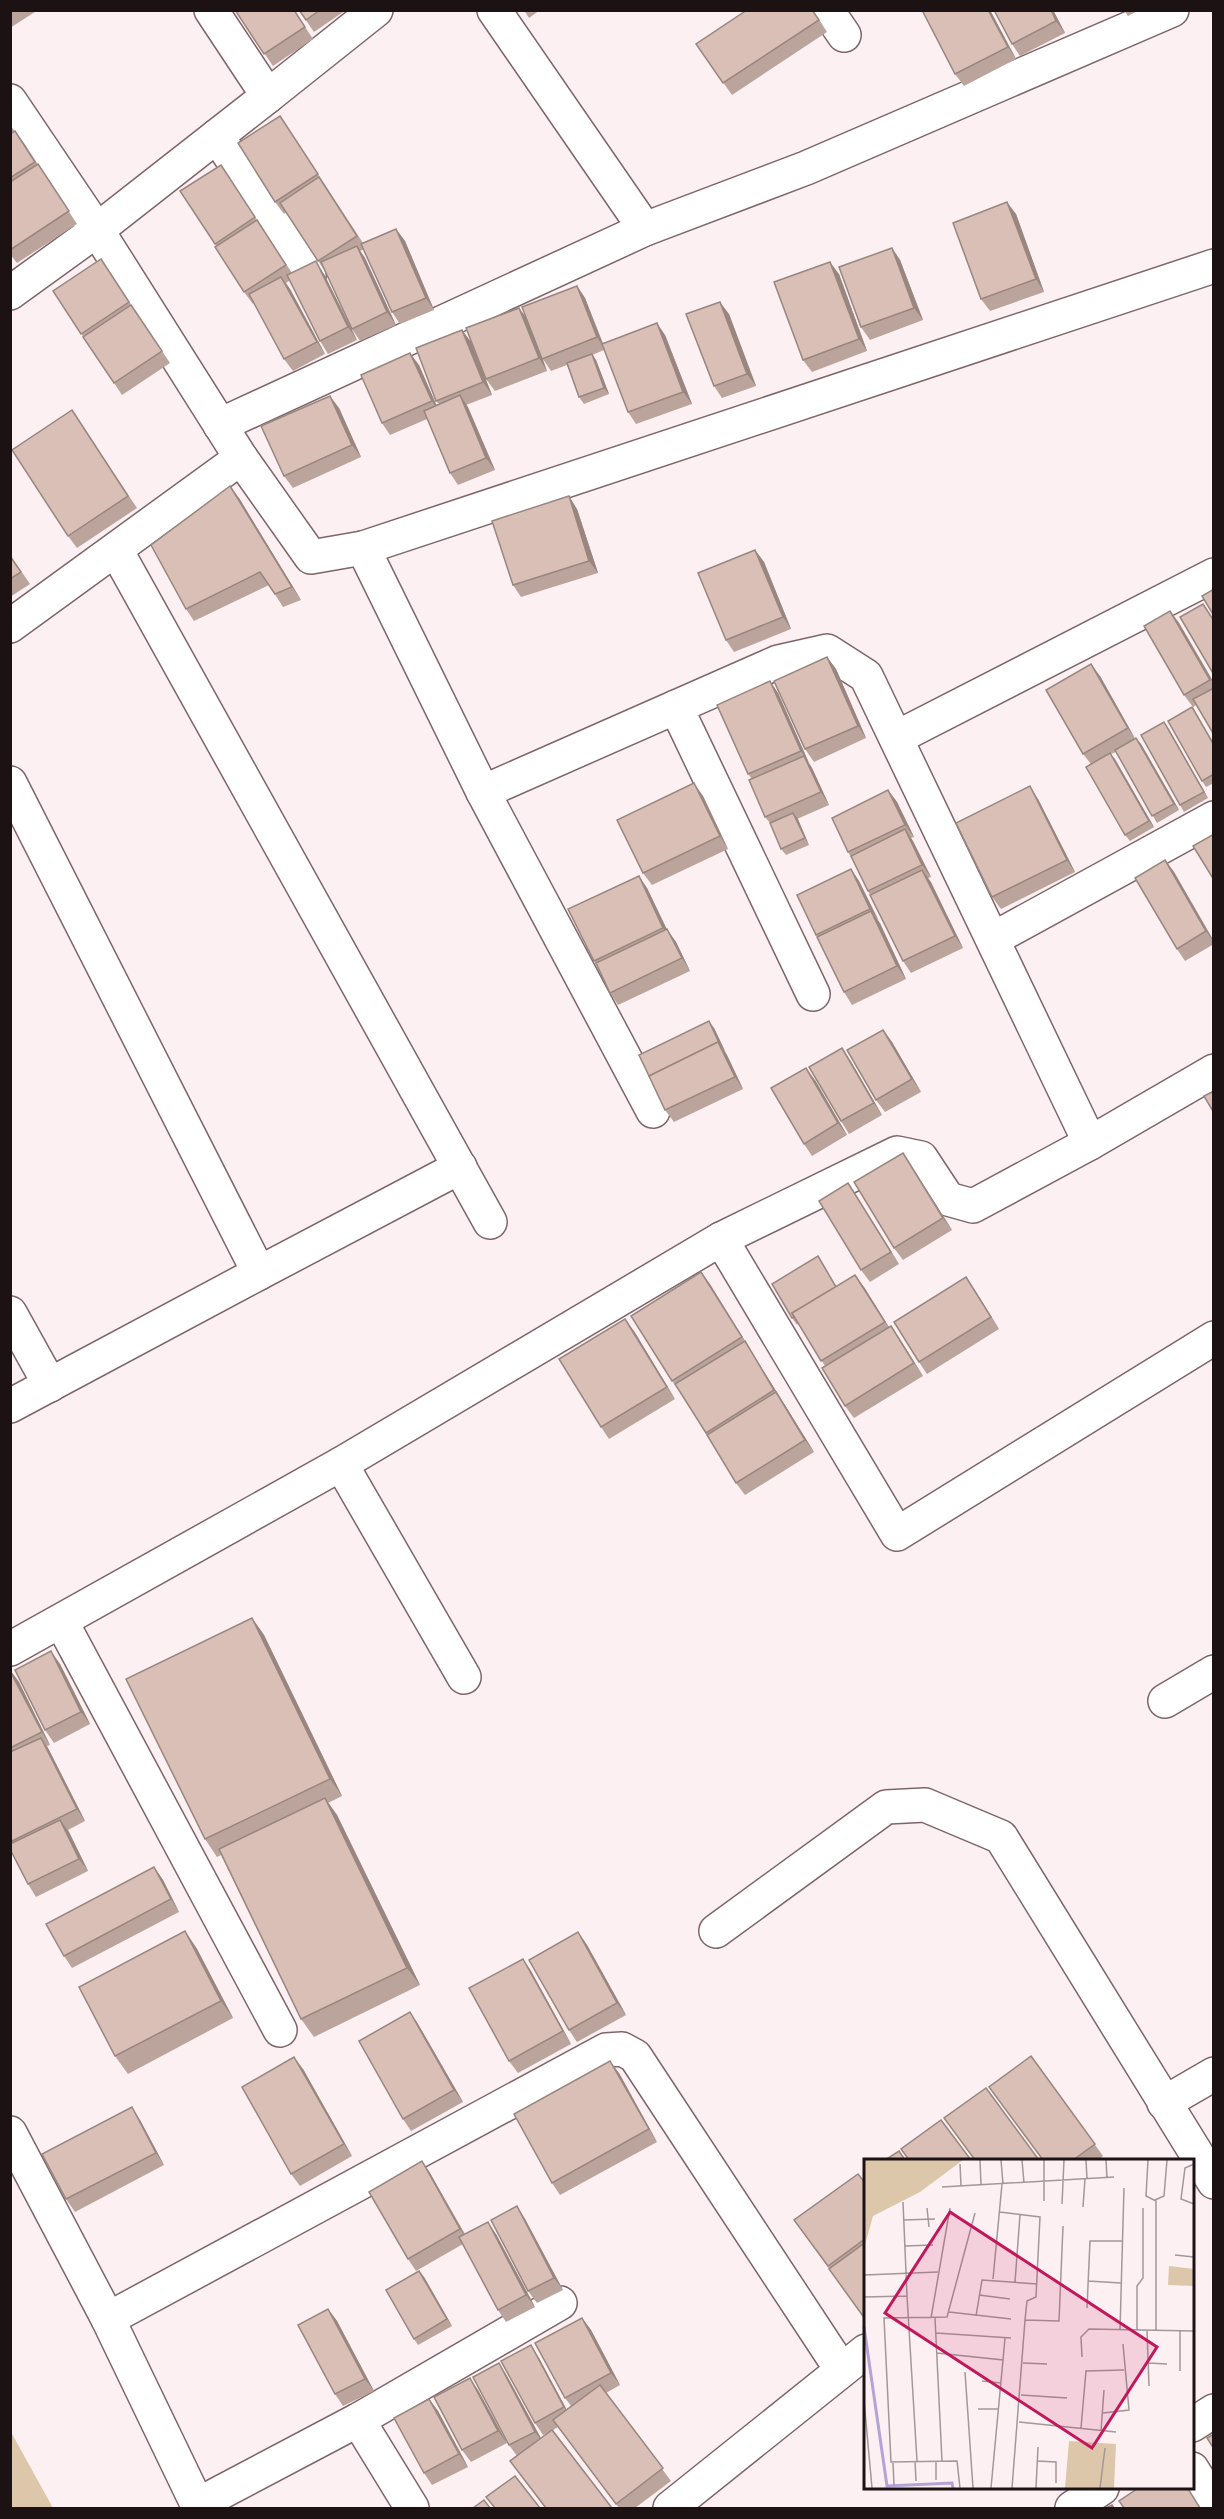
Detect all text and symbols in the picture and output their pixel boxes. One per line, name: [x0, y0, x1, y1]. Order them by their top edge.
inset map: [864, 2159, 1194, 2489]

